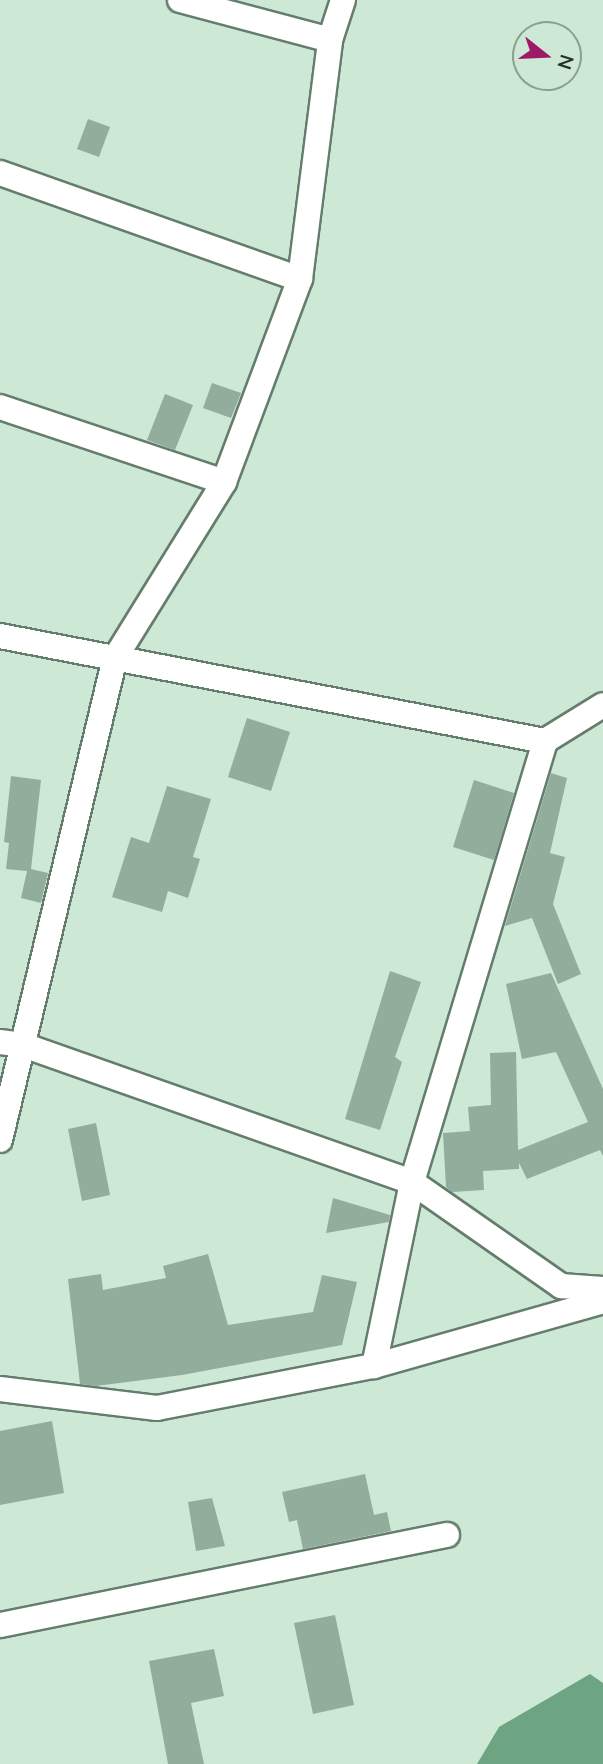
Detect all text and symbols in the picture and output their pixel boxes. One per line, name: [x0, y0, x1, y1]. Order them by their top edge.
north arrow: [512, 21, 582, 91]
text: N: [551, 51, 580, 73]

